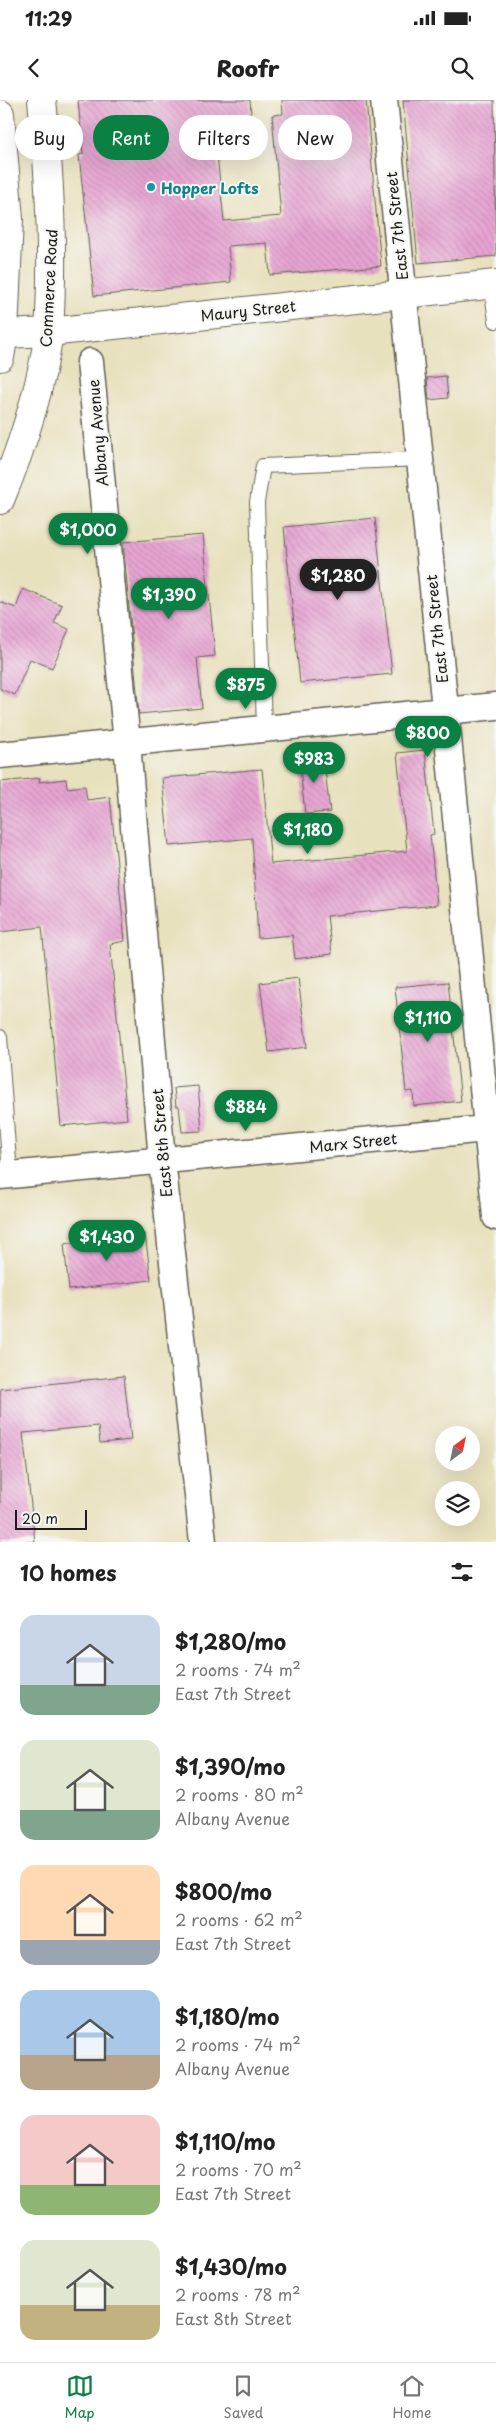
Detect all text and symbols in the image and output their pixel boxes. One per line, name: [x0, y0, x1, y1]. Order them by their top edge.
text: 11:29: [25, 4, 72, 32]
text: Roofr: [216, 51, 280, 84]
icon: back: [20, 54, 48, 82]
icon: search: [448, 54, 476, 82]
chip: Buy: [15, 115, 83, 160]
chip: Rent: [93, 115, 169, 160]
chip: Filters: [179, 115, 268, 160]
chip: New: [278, 115, 352, 160]
street label: East 7th Street: [379, 171, 413, 281]
place label: Hopper Lofts: [161, 176, 258, 199]
marker: Hopper Lofts: [145, 181, 157, 193]
street label: Commerce Road: [33, 228, 63, 348]
street label: Maury Street: [199, 294, 297, 326]
street label: Albany Avenue: [81, 378, 113, 488]
pin: $1,000: [47, 512, 129, 555]
text: $1,000: [60, 517, 116, 541]
pin: $1,280: [297, 558, 379, 601]
text: $1,280: [311, 563, 365, 587]
street label: East 7th Street: [419, 574, 453, 684]
pin: $1,390: [128, 578, 210, 620]
text: $1,390: [142, 582, 196, 606]
pin: $875: [216, 668, 276, 710]
text: $875: [226, 672, 266, 696]
pin: $800: [398, 716, 458, 758]
text: $800: [406, 720, 450, 744]
pin: $983: [284, 742, 344, 784]
text: $983: [294, 746, 334, 770]
pin: $1,180: [267, 812, 349, 855]
text: $1,180: [283, 817, 333, 841]
pin: $1,110: [387, 1000, 469, 1043]
text: $1,110: [405, 1005, 451, 1029]
street label: East 8th Street: [145, 1088, 177, 1198]
pin: $884: [216, 1090, 276, 1132]
text: $884: [225, 1094, 267, 1118]
street label: Marx Street: [308, 1126, 398, 1158]
pin: $1,430: [66, 1220, 148, 1262]
text: $1,430: [79, 1224, 135, 1248]
north arrow: [435, 1426, 480, 1471]
map controls: [435, 1426, 480, 1526]
button: layers: [435, 1481, 480, 1526]
scale bar: [15, 1507, 88, 1530]
text: 20 m: [22, 1508, 58, 1529]
text: 10 homes: [20, 1556, 117, 1588]
icon: filters: [448, 1558, 476, 1586]
text: $1,280/mo: [175, 1625, 286, 1657]
icon: home: [60, 1635, 120, 1695]
text: 2 rooms · 74 m²: [175, 1657, 301, 1681]
text: East 7th Street: [175, 1681, 291, 1705]
text: $1,390/mo: [175, 1750, 285, 1782]
icon: home: [60, 1760, 120, 1820]
text: 2 rooms · 80 m²: [175, 1782, 304, 1806]
text: Albany Avenue: [175, 1806, 290, 1830]
text: $800/mo: [175, 1875, 272, 1907]
icon: home: [60, 1885, 120, 1945]
text: 2 rooms · 62 m²: [175, 1907, 303, 1931]
text: East 7th Street: [175, 1931, 291, 1955]
text: $1,180/mo: [175, 2000, 279, 2032]
icon: home: [60, 2010, 120, 2070]
text: 2 rooms · 74 m²: [175, 2032, 301, 2056]
text: Albany Avenue: [175, 2056, 290, 2080]
text: $1,110/mo: [175, 2125, 275, 2157]
icon: home: [60, 2135, 120, 2195]
text: 2 rooms · 70 m²: [175, 2157, 302, 2181]
text: East 7th Street: [175, 2181, 291, 2205]
text: $1,430/mo: [175, 2250, 287, 2282]
icon: home: [60, 2260, 120, 2320]
text: 2 rooms · 78 m²: [175, 2282, 301, 2306]
text: East 8th Street: [175, 2306, 291, 2330]
tab: Map: [65, 2372, 94, 2423]
tab: Saved: [224, 2372, 263, 2423]
tab: Home: [392, 2372, 431, 2423]

